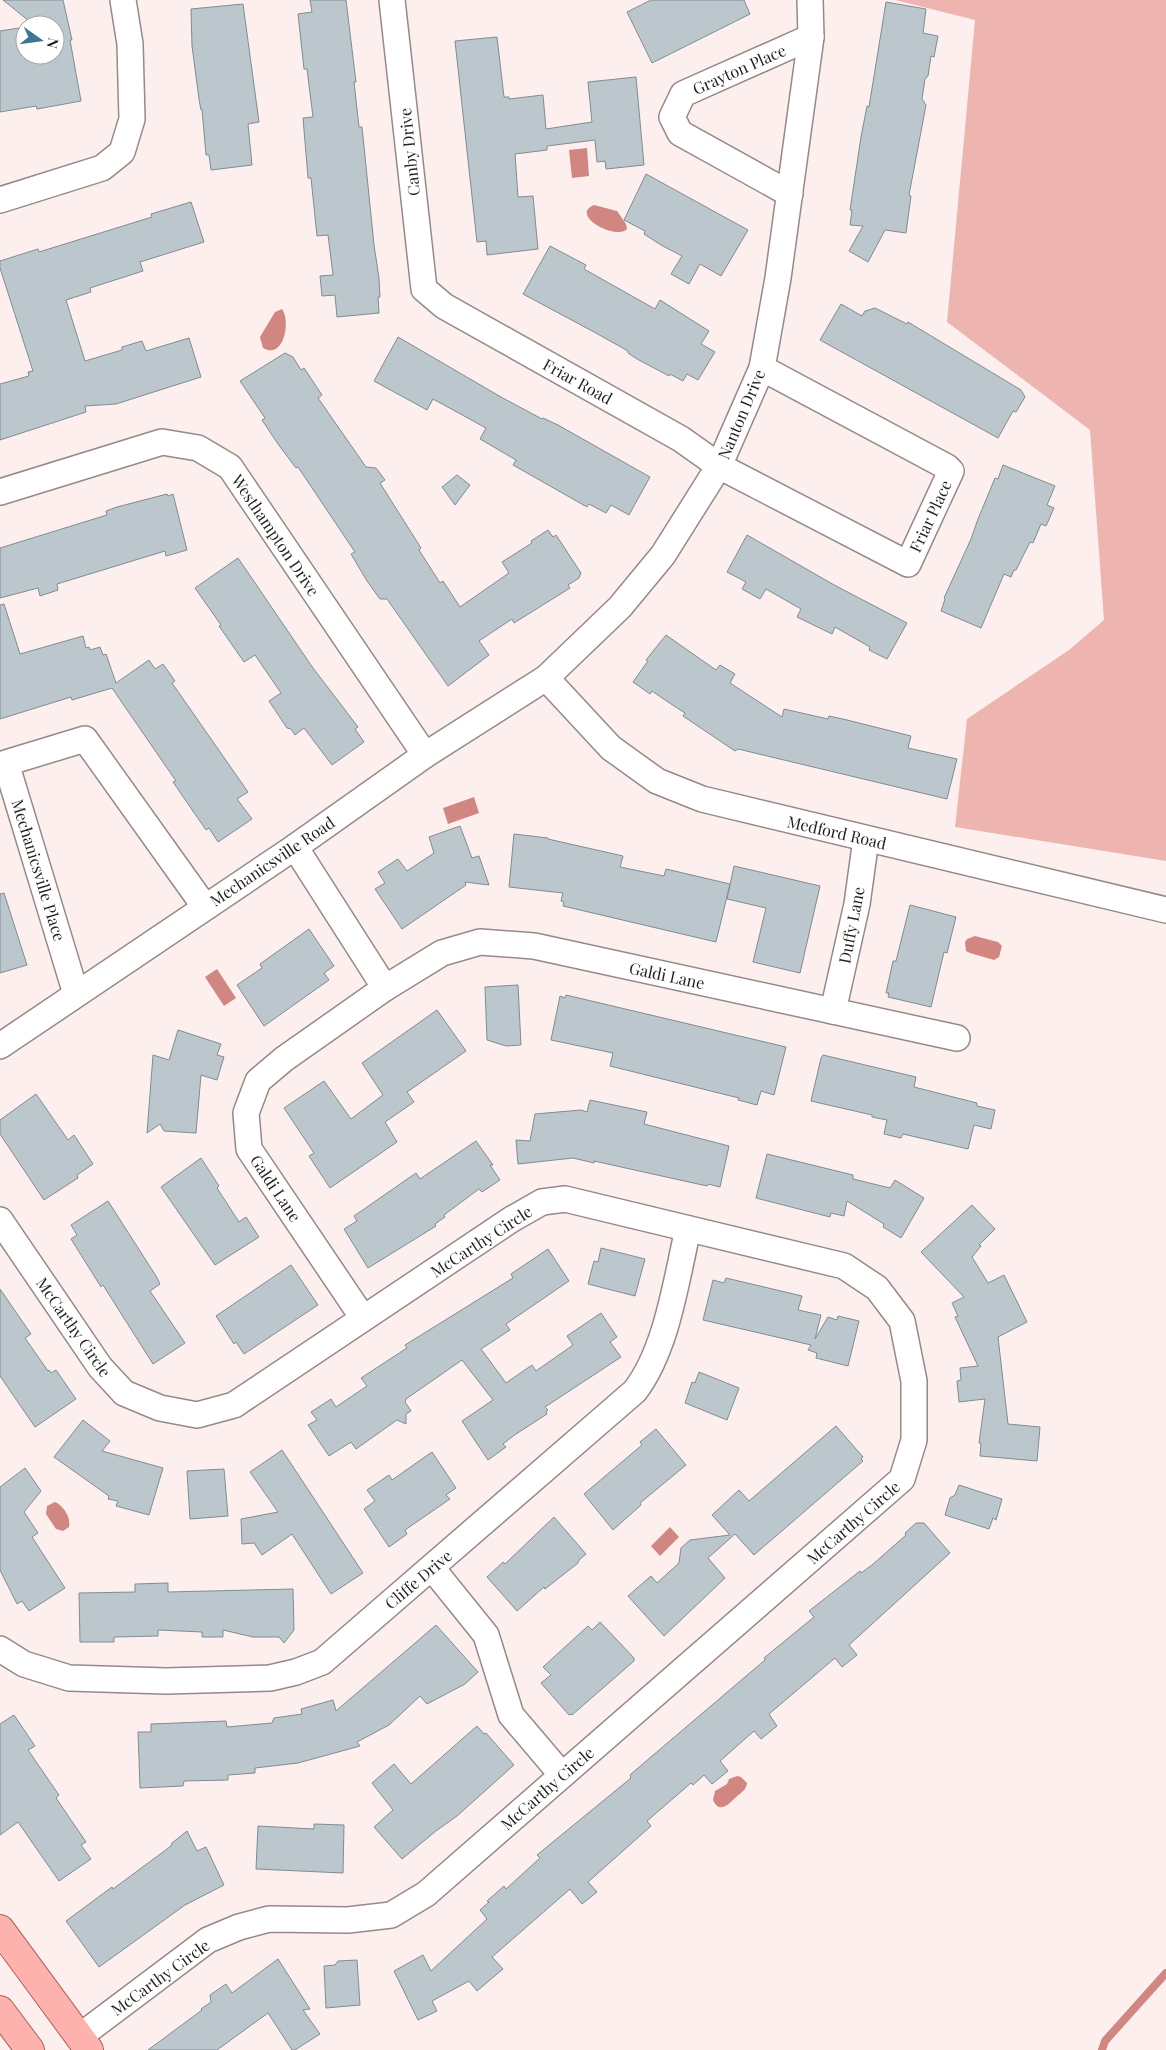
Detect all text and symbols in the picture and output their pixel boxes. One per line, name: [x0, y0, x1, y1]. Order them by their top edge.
north arrow: [15, 15, 65, 65]
text: N: [43, 36, 64, 50]
street label: Grayton Place: [689, 39, 789, 99]
street label: Canby Drive: [394, 107, 424, 197]
street label: Friar Road: [540, 353, 616, 409]
street label: Nanton Drive: [713, 366, 769, 462]
street label: Westhampton Drive: [227, 469, 324, 600]
street label: Friar Place: [904, 477, 956, 555]
street label: Mechanicsville Place: [7, 797, 71, 943]
street label: Medford Road: [785, 810, 889, 854]
street label: Mechanicsville Road: [206, 811, 338, 911]
street label: Duffy Lane: [833, 885, 869, 965]
street label: Galdi Lane: [627, 957, 707, 993]
street label: Galdi Lane: [246, 1150, 306, 1226]
street label: McCarthy Circle: [426, 1200, 536, 1282]
street label: McCarthy Circle: [32, 1273, 116, 1381]
street label: McCarthy Circle: [802, 1476, 904, 1568]
street label: Cliffe Drive: [380, 1545, 456, 1613]
street label: McCarthy Circle: [496, 1742, 598, 1834]
street label: McCarthy Circle: [107, 1934, 213, 2020]

